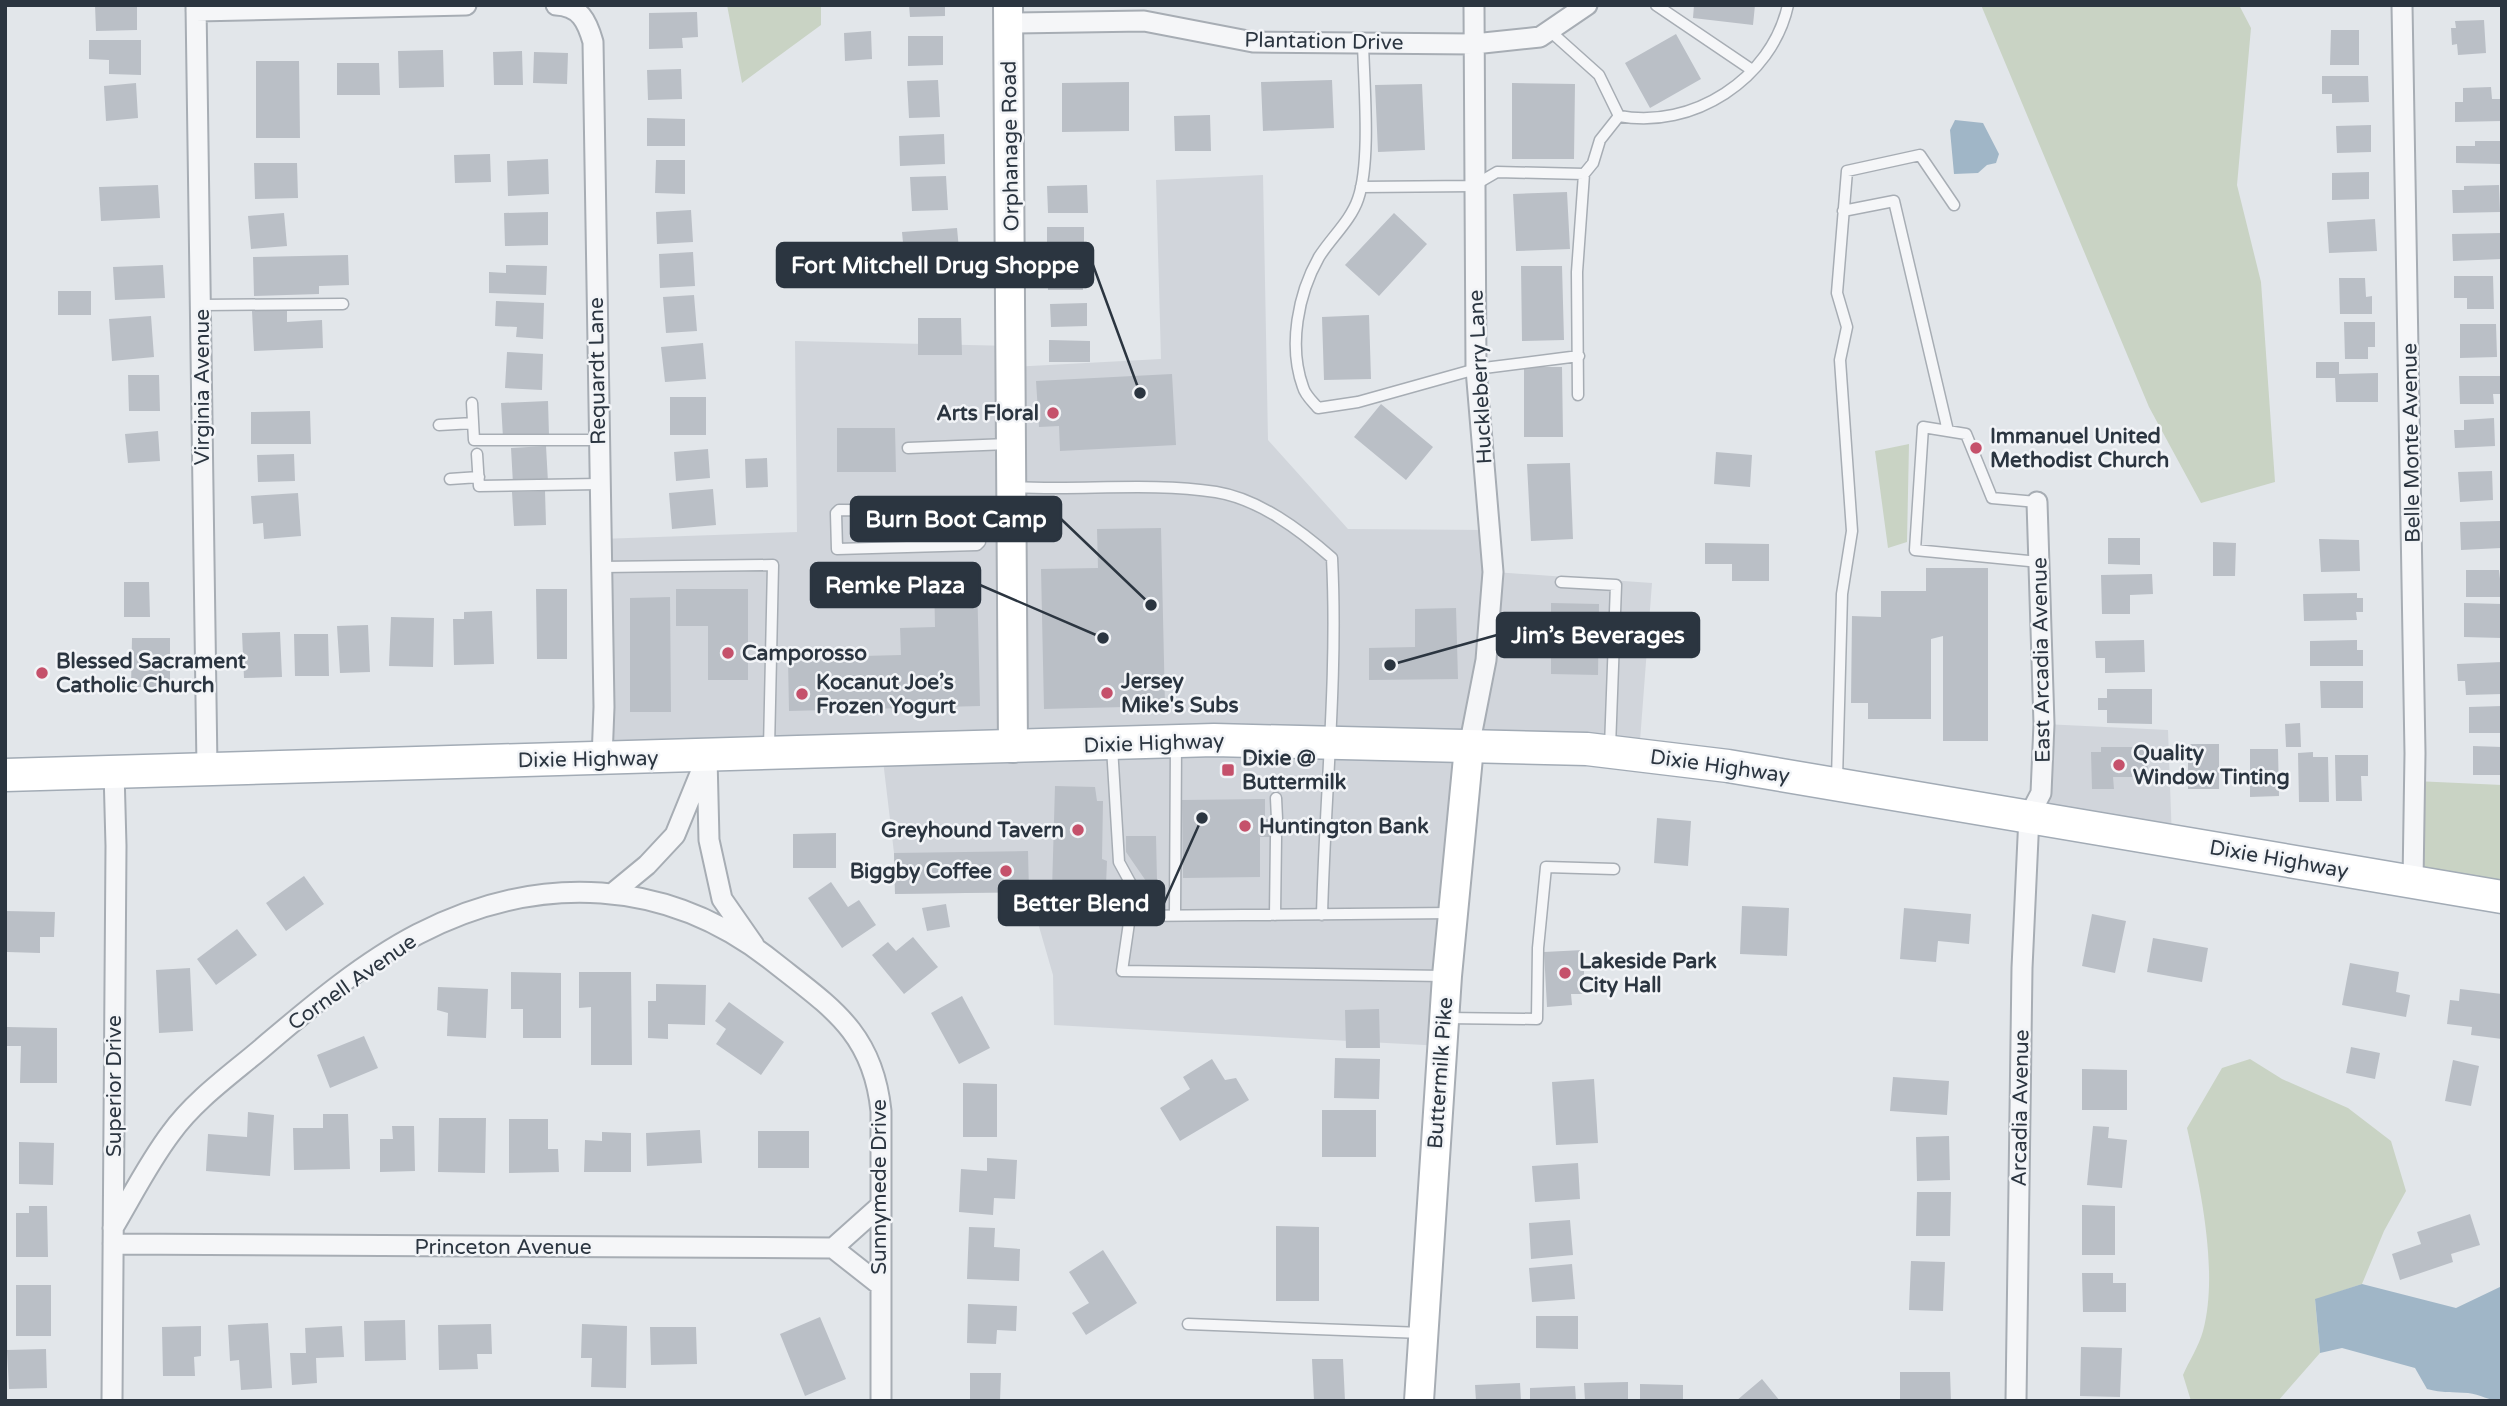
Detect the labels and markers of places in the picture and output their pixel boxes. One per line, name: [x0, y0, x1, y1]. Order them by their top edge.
callout: Fort Mitchell Drug Shoppe: [777, 243, 1093, 287]
place label: Arts Floral: [936, 401, 1039, 426]
marker: Arts Floral: [1045, 405, 1061, 421]
place label: Immanuel United Methodist Church: [1990, 424, 2169, 473]
marker: Immanuel United Methodist Church: [1968, 440, 1984, 456]
callout: Burn Boot Camp: [851, 497, 1061, 541]
callout: Remke Plaza: [811, 563, 980, 607]
callout: Jim’s Beverages: [1497, 613, 1699, 657]
place label: Camporosso: [742, 641, 867, 666]
marker: Camporosso: [720, 645, 736, 661]
place label: Blessed Sacrament Catholic Church: [56, 649, 246, 698]
marker: Blessed Sacrament Catholic Church: [34, 665, 50, 681]
place label: Jersey Mike's Subs: [1120, 669, 1239, 718]
place label: Kocanut Joe’s Frozen Yogurt: [816, 670, 956, 719]
marker: Jersey Mike's Subs: [1099, 685, 1115, 701]
marker: Kocanut Joe’s Frozen Yogurt: [794, 686, 810, 702]
place label: Quality Window Tinting: [2133, 741, 2290, 790]
place label: Dixie @ Buttermilk: [1242, 746, 1347, 795]
marker: Quality Window Tinting: [2111, 757, 2127, 773]
marker: Dixie @ Buttermilk: [1220, 762, 1236, 778]
place label: Huntington Bank: [1259, 814, 1429, 839]
place label: Greyhound Tavern: [881, 818, 1064, 843]
marker: Huntington Bank: [1237, 818, 1253, 834]
marker: Greyhound Tavern: [1070, 822, 1086, 838]
place label: Biggby Coffee: [850, 859, 992, 884]
marker: Biggby Coffee: [998, 863, 1014, 879]
callout: Better Blend: [999, 881, 1164, 925]
place label: Lakeside Park City Hall: [1579, 949, 1717, 998]
marker: Lakeside Park City Hall: [1557, 965, 1573, 981]

